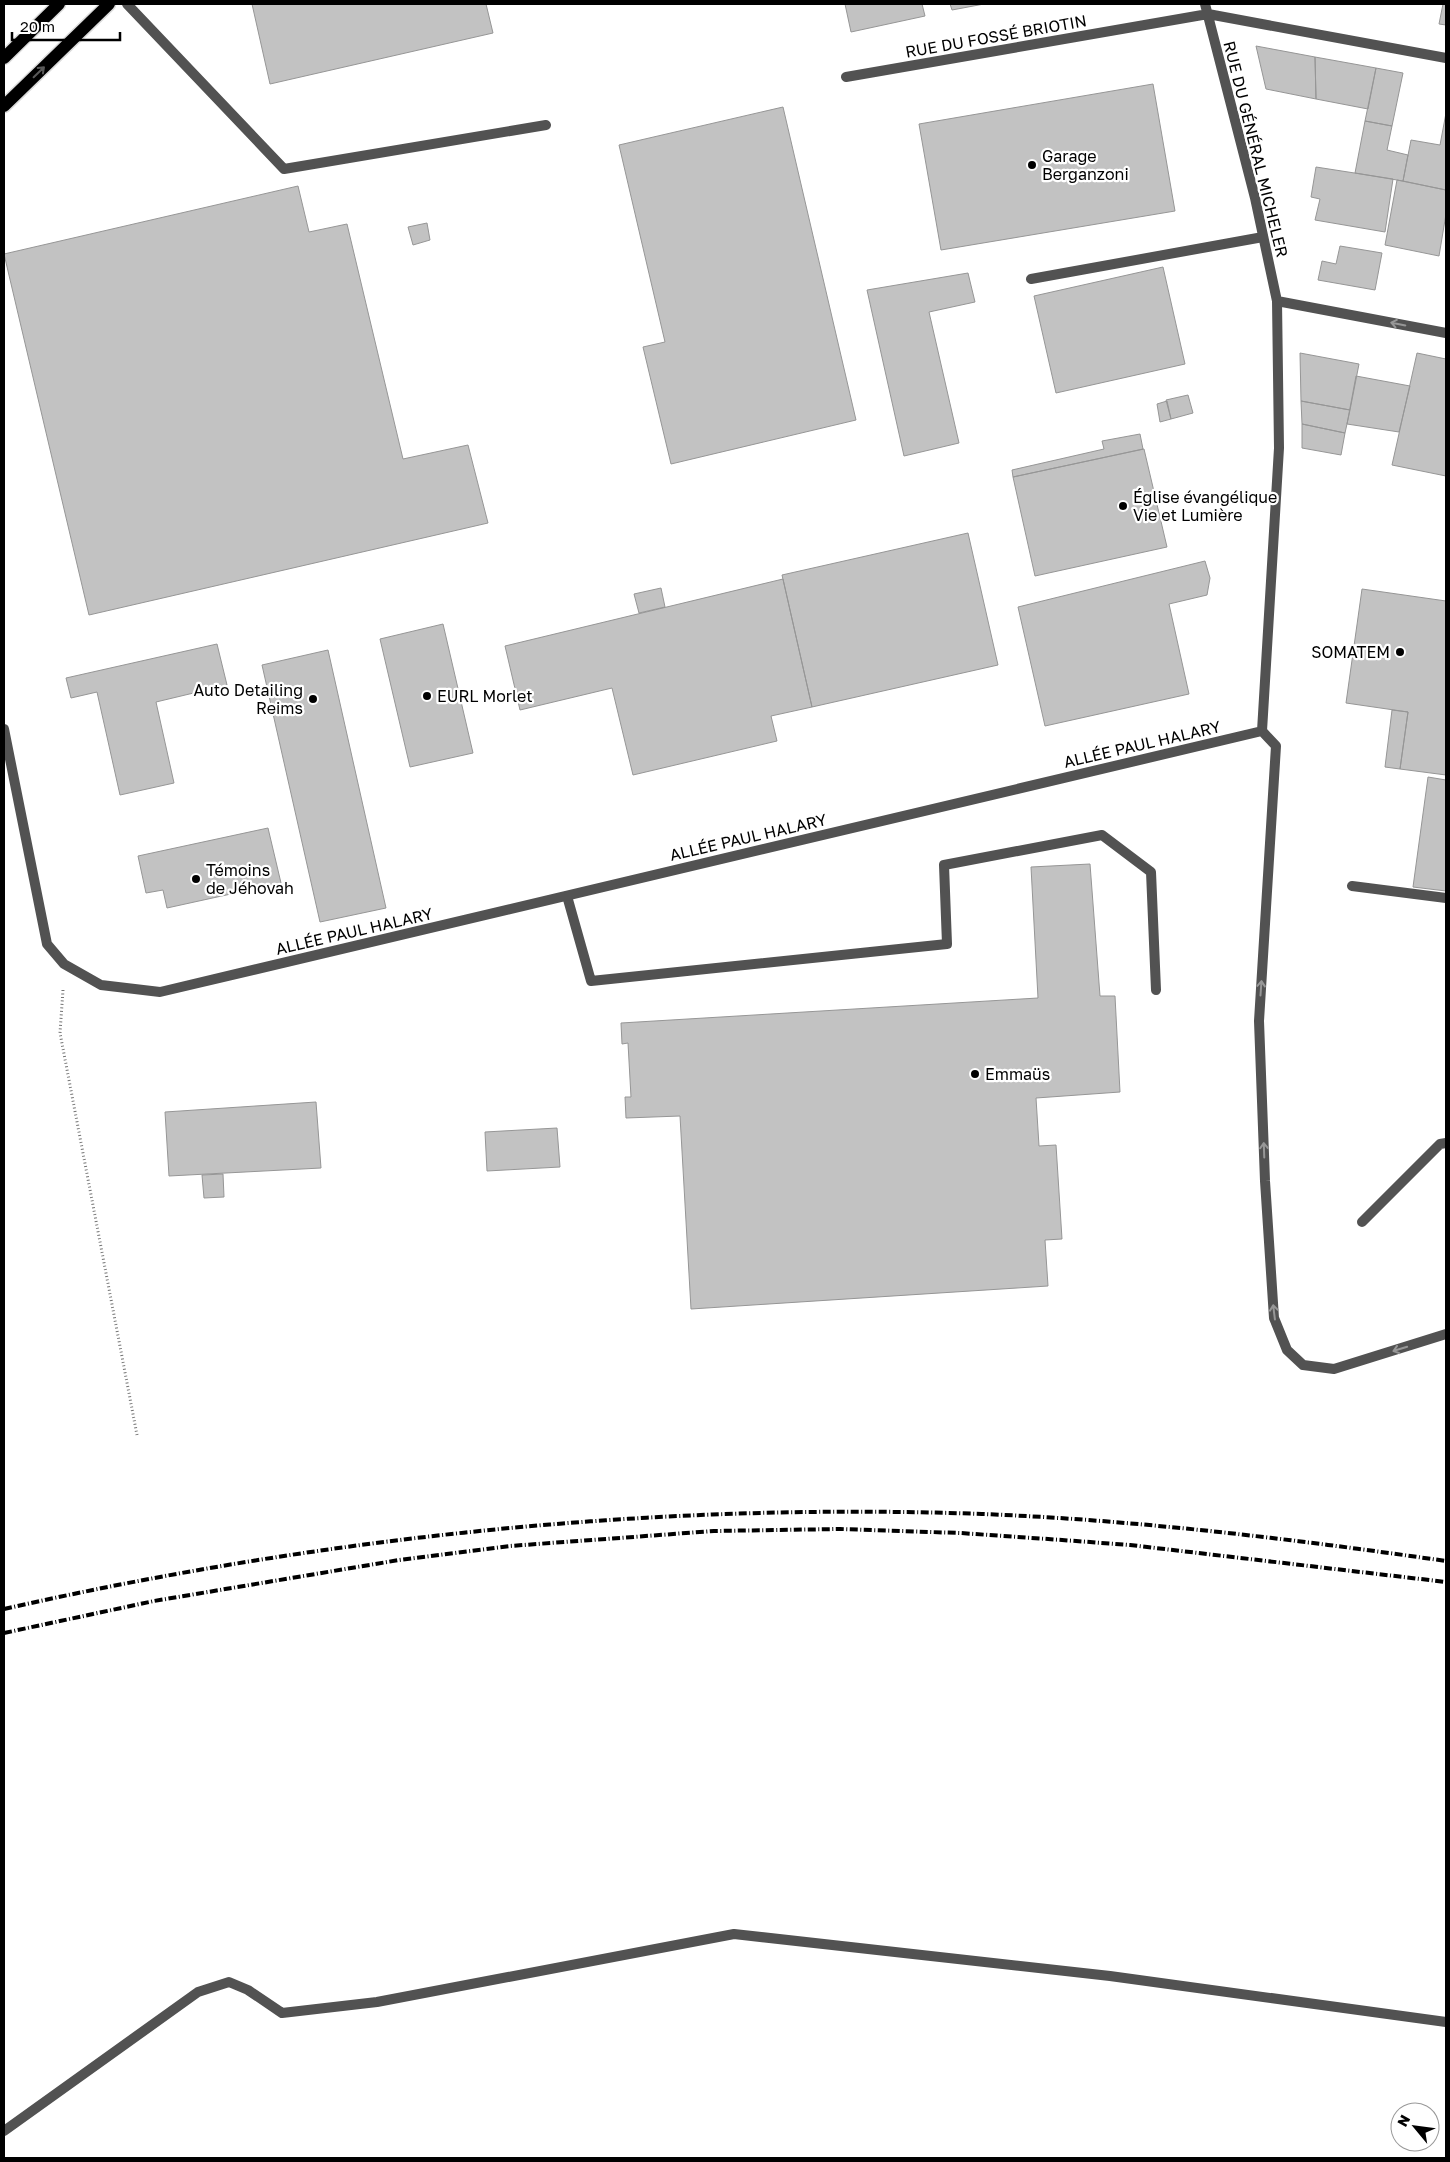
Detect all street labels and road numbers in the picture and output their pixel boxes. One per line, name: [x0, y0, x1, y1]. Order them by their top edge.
street label: RUE DU FOSSÉ BRIOTIN: [904, 10, 1088, 62]
street label: RUE DU GÉNÉRAL MICHELER: [1219, 39, 1293, 259]
street label: ALLÉE PAUL HALARY: [1062, 716, 1223, 772]
street label: ALLÉE PAUL HALARY: [668, 809, 829, 865]
street label: ALLÉE PAUL HALARY: [274, 903, 435, 959]

